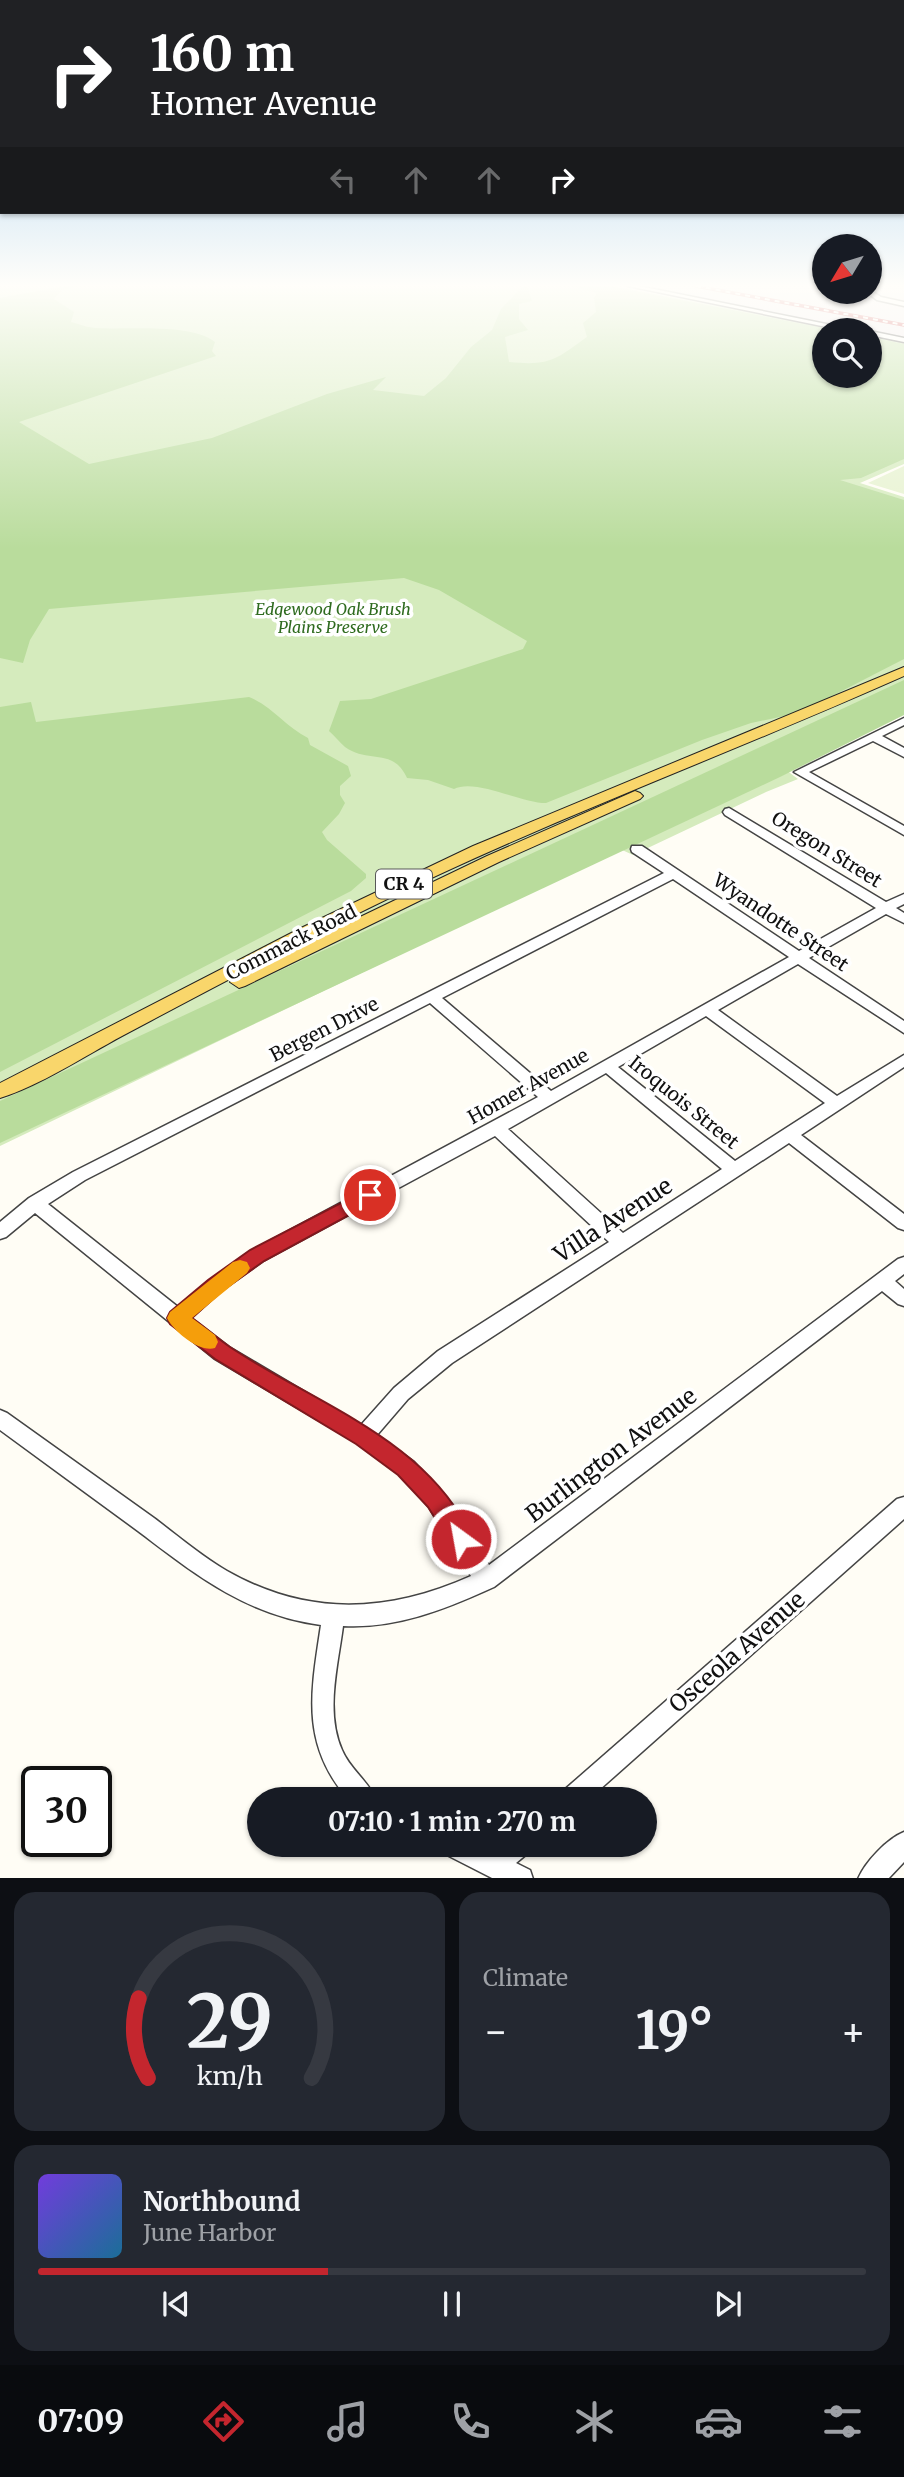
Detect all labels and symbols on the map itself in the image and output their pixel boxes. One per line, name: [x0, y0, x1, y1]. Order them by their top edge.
north arrow: [812, 234, 882, 304]
park label: Edgewood Oak Brush Plains Preserve: [255, 599, 411, 637]
street label: Oregon Street: [767, 806, 887, 893]
street label: Wyandotte Street: [708, 867, 854, 977]
road number: CR 4: [376, 870, 432, 898]
street label: Commack Road: [222, 899, 360, 985]
street label: Bergen Drive: [266, 991, 382, 1067]
street label: Homer Avenue: [463, 1043, 593, 1129]
street label: Iroquois Street: [624, 1050, 744, 1154]
pin: [340, 1165, 400, 1225]
street label: Villa Avenue: [547, 1171, 677, 1269]
street label: Burlington Avenue: [520, 1381, 702, 1528]
position arrow: [424, 1502, 498, 1576]
street label: Osceola Avenue: [663, 1585, 811, 1719]
speed limit sign: 30: [21, 1766, 112, 1857]

